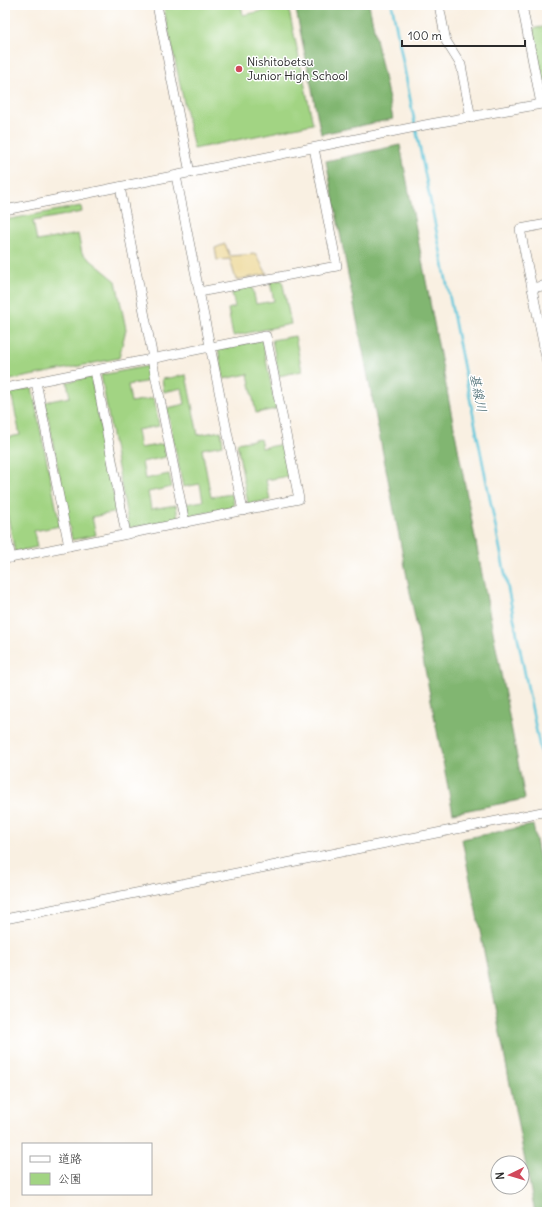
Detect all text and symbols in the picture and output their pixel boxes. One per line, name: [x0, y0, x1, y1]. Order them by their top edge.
scale bar: [402, 22, 525, 48]
text: 100 m: [408, 28, 442, 43]
place label: Nishitobetsu Junior High School: [247, 54, 348, 83]
marker: Nishitobetsu Junior High School: [234, 64, 244, 74]
water label: 基線川: [466, 372, 491, 414]
legend: [22, 1143, 152, 1195]
text: 道路: [58, 1151, 82, 1166]
north arrow: [490, 1155, 530, 1195]
text: 公園: [58, 1171, 82, 1186]
text: N: [493, 1171, 507, 1180]

